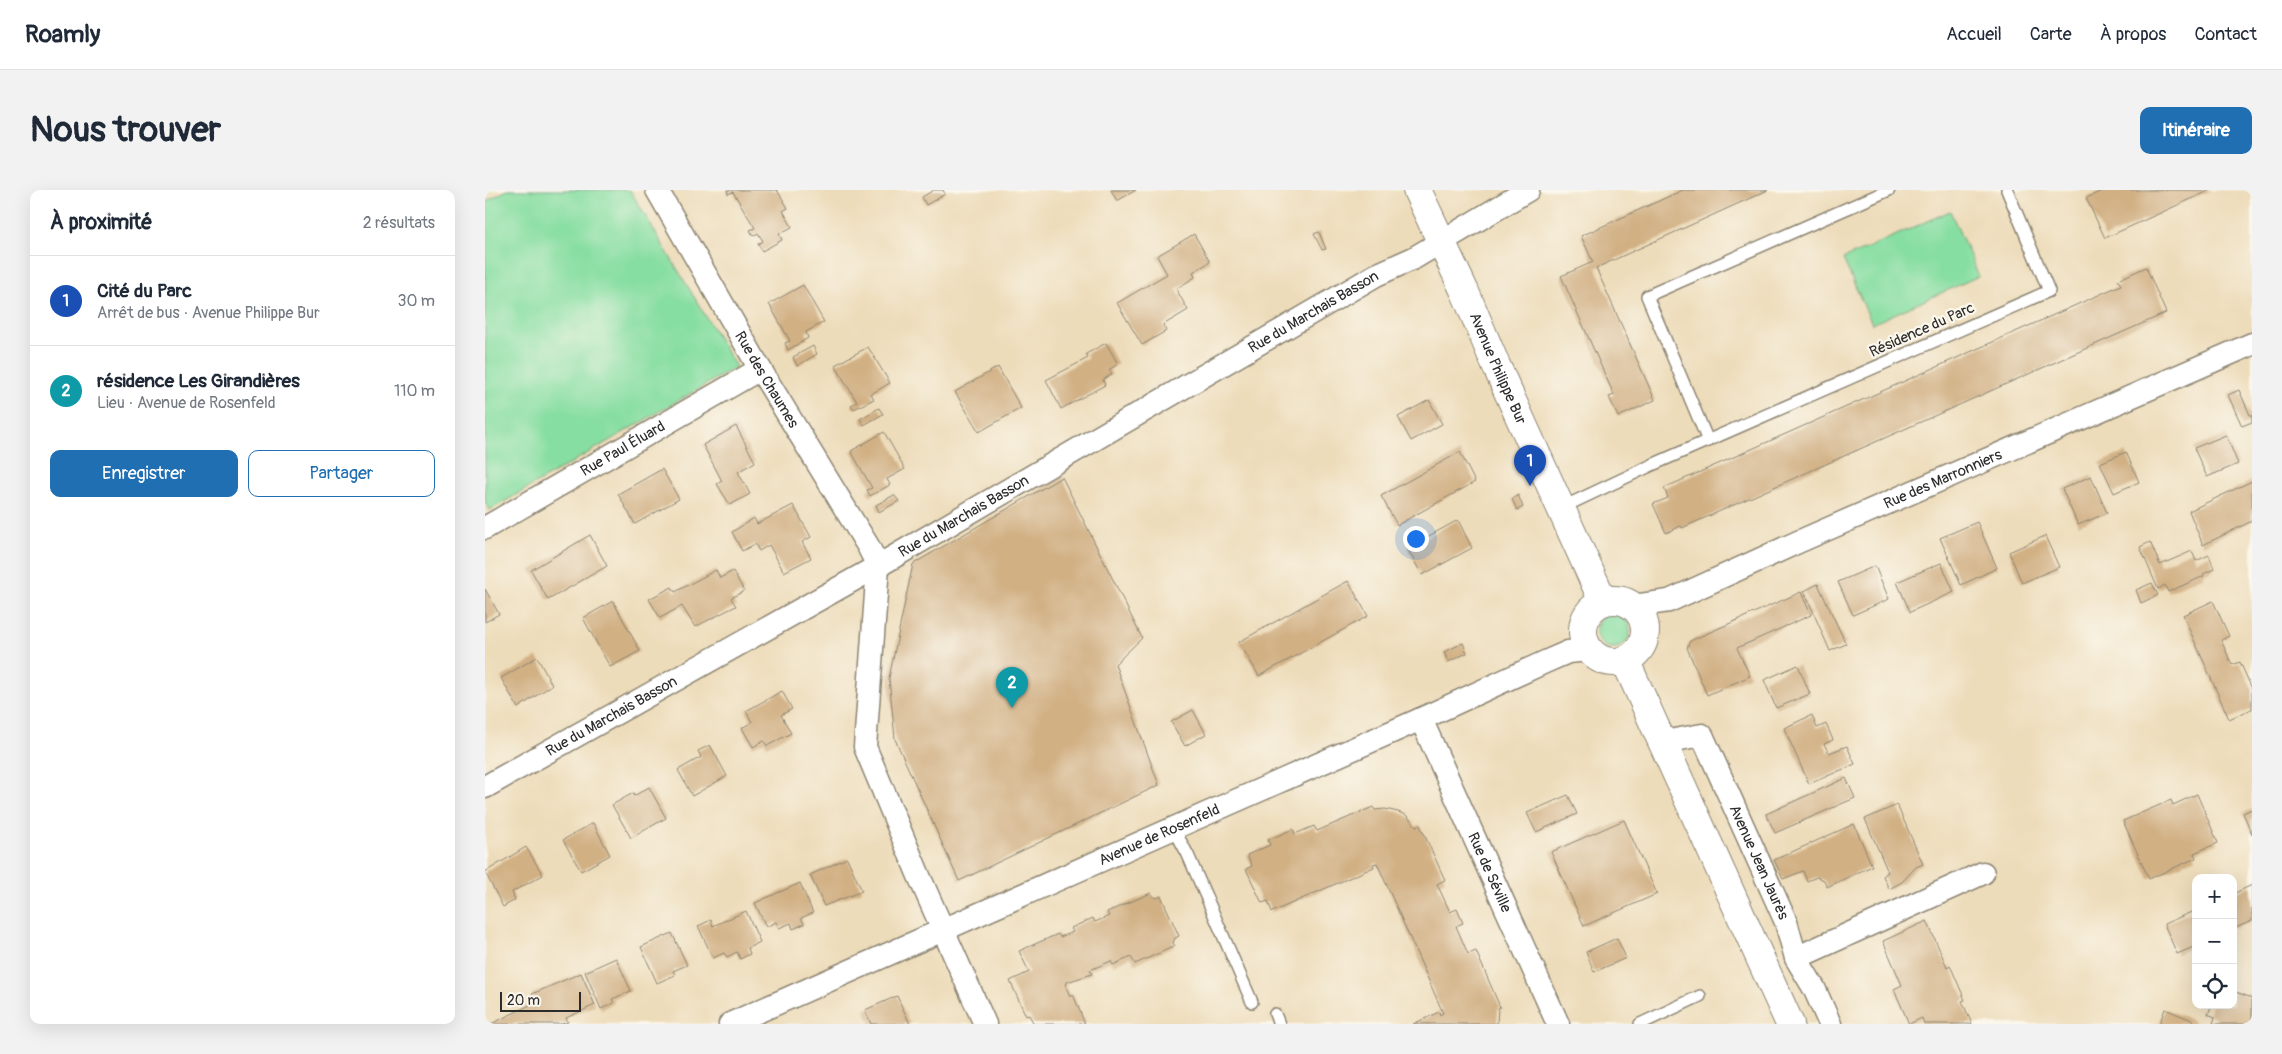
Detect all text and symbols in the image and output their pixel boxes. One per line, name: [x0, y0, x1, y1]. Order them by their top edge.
text: Roamly: [25, 20, 100, 49]
text: Accueil: [1946, 23, 2002, 46]
text: Carte: [2030, 23, 2072, 46]
text: À propos: [2100, 23, 2166, 46]
text: Contact: [2194, 23, 2257, 46]
button: Itinéraire: [2140, 107, 2252, 154]
text: Nous trouver: [30, 108, 221, 152]
text: À proximité: [50, 209, 153, 236]
text: 2 résultats: [363, 213, 435, 233]
street label: Rue du Marchais Basson: [1245, 266, 1382, 357]
text: Cité du Parc: [97, 279, 192, 303]
text: 1: [63, 291, 69, 311]
text: 30 m: [397, 291, 435, 311]
street label: Résidence du Parc: [1866, 298, 1978, 362]
text: Arrêt de bus · Avenue Philippe Bur: [97, 303, 320, 323]
street label: Avenue Philippe Bur: [1465, 310, 1531, 428]
street label: Rue des Chaumes: [731, 328, 803, 432]
text: résidence Les Girandières: [97, 369, 300, 393]
text: 2: [62, 381, 70, 401]
text: 110 m: [394, 381, 435, 401]
text: Lieu · Avenue de Rosenfeld: [97, 393, 276, 413]
street label: Rue Paul Éluard: [577, 417, 668, 480]
pin: 1: [1514, 445, 1546, 486]
street label: Rue des Marronniers: [1881, 445, 2005, 513]
button: Enregistrer: [50, 450, 238, 497]
button: Partager: [248, 450, 435, 497]
street label: Rue du Marchais Basson: [895, 470, 1032, 561]
your location: [1403, 526, 1429, 552]
pin: 2: [996, 667, 1028, 708]
street label: Rue du Marchais Basson: [542, 671, 680, 760]
street label: Avenue de Rosenfeld: [1096, 800, 1222, 870]
street label: Avenue Jean Jaurès: [1725, 802, 1793, 923]
street label: Rue de Séville: [1464, 829, 1516, 916]
map controls: [2192, 874, 2237, 1009]
button: +: [2192, 874, 2237, 919]
button: −: [2192, 919, 2237, 964]
button: locate: [2192, 964, 2237, 1009]
scale bar: [500, 989, 581, 1012]
text: 20 m: [507, 992, 540, 1009]

